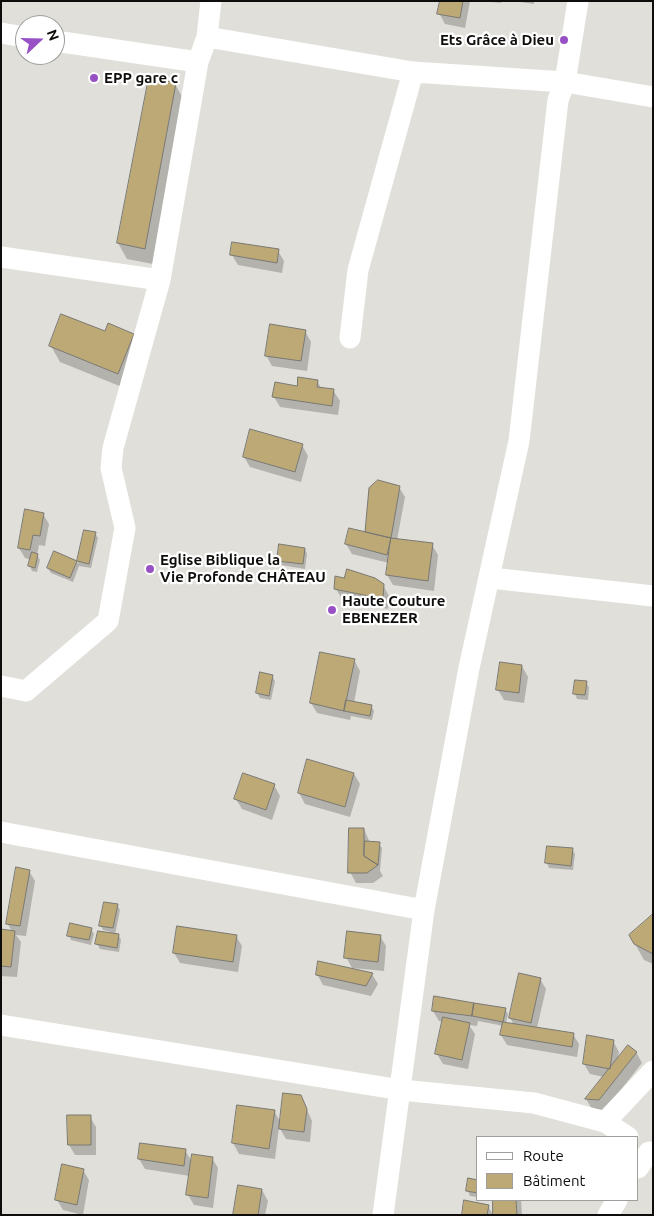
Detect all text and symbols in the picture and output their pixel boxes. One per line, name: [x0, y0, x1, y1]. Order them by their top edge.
north arrow: [15, 15, 65, 65]
text: N: [44, 27, 62, 43]
place label: Ets Grâce à Dieu: [440, 31, 554, 49]
marker: Ets Grâce à Dieu: [558, 34, 570, 46]
place label: EPP gare c: [104, 69, 178, 87]
marker: EPP gare c: [88, 72, 100, 84]
place label: Eglise Biblique la Vie Profonde CHÂTEAU: [160, 551, 326, 586]
marker: Eglise Biblique la Vie Profonde CHÂTEAU: [144, 563, 156, 575]
place label: Haute Couture EBENEZER: [342, 592, 445, 627]
marker: Haute Couture EBENEZER: [326, 604, 338, 616]
legend: [477, 1136, 639, 1201]
text: Route: [523, 1147, 564, 1164]
text: Bâtiment: [523, 1172, 585, 1189]

